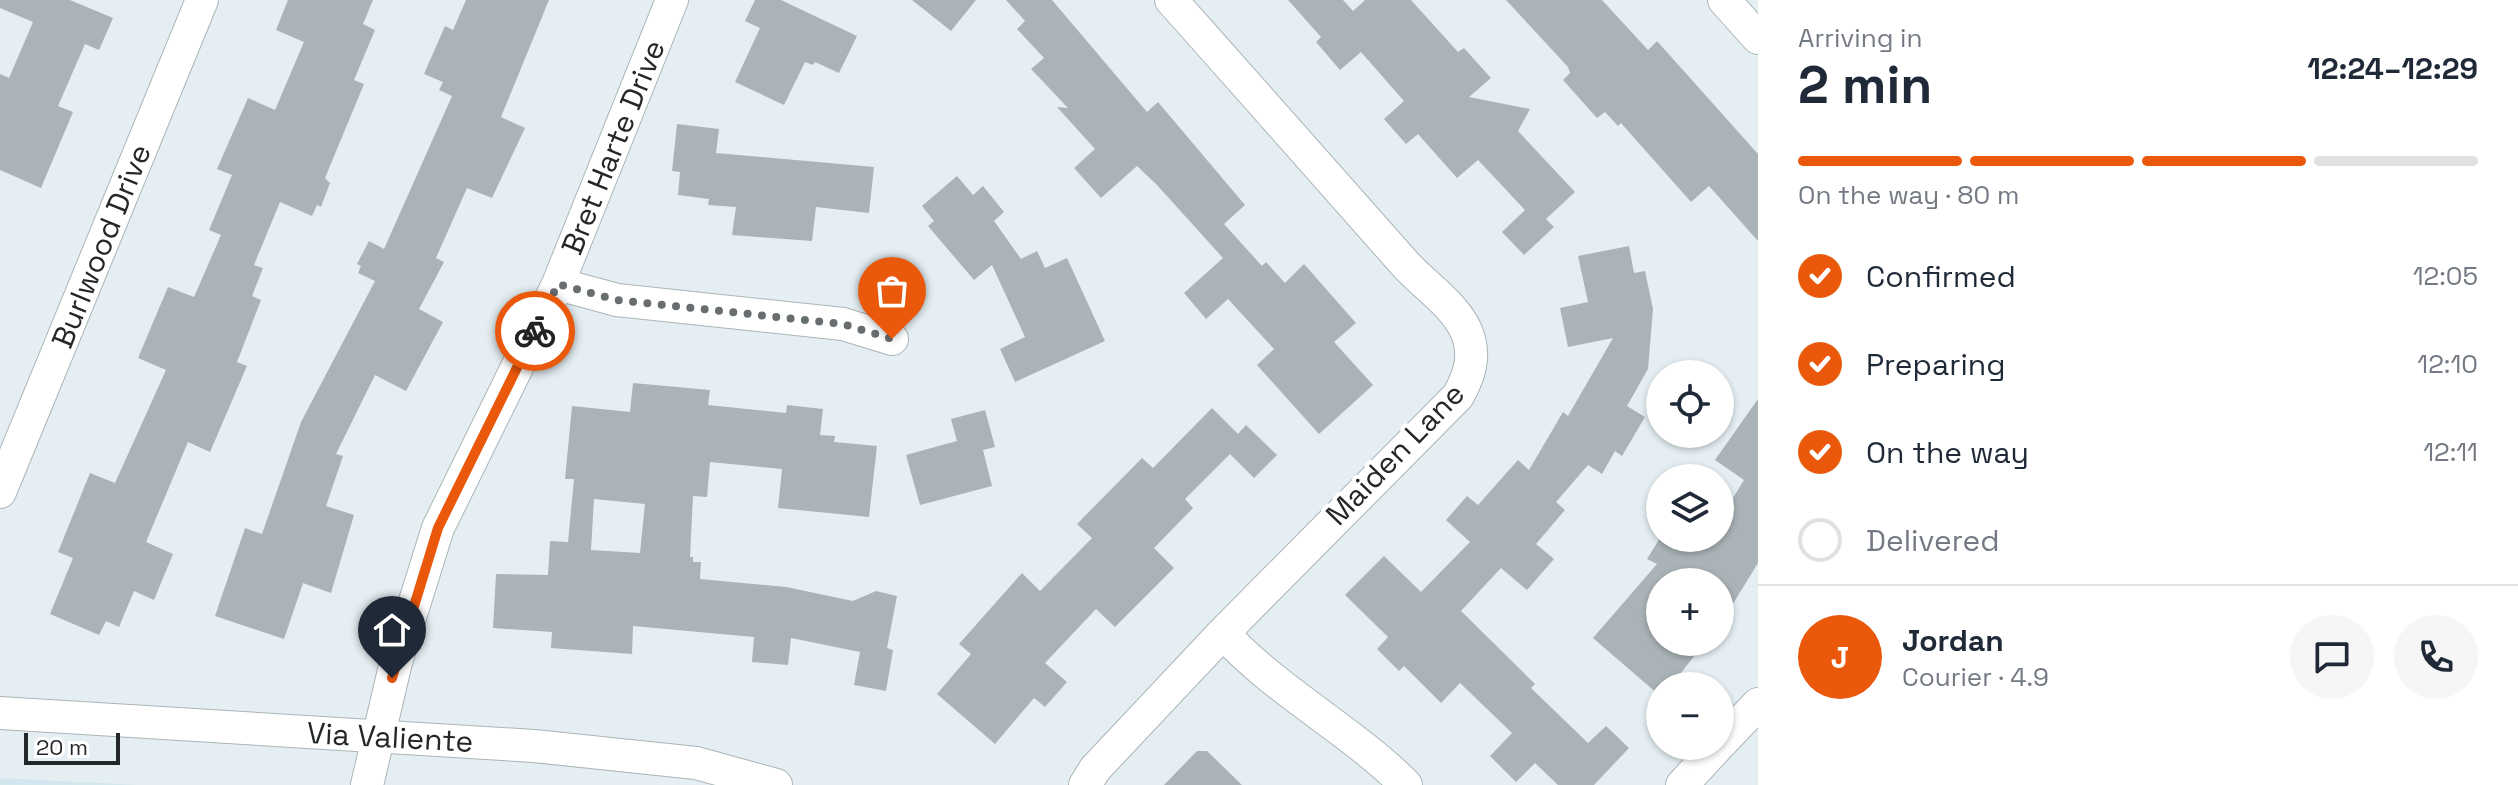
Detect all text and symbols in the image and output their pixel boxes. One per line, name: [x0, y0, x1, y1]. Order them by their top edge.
text: Arriving in: [1798, 21, 1922, 55]
street label: Bret Harte Drive: [552, 34, 674, 260]
text: 12:24–12:29: [2307, 49, 2478, 88]
text: 2 min: [1798, 52, 1932, 118]
street label: Burlwood Drive: [42, 138, 160, 354]
text: On the way · 80 m: [1798, 178, 2019, 212]
icon: check: [1798, 254, 1842, 298]
pin: [858, 257, 926, 339]
text: Confirmed: [1866, 257, 2016, 296]
text: 12:05: [2413, 259, 2478, 293]
icon: bag: [870, 269, 914, 313]
courier: [495, 291, 575, 371]
icon: bike: [513, 309, 557, 353]
icon: check: [1798, 342, 1842, 386]
text: Preparing: [1866, 345, 2005, 384]
text: 12:10: [2417, 347, 2478, 381]
map controls: [1646, 360, 1734, 760]
button: locate: [1646, 360, 1734, 448]
street label: Maiden Lane: [1317, 374, 1473, 534]
icon: check: [1798, 430, 1842, 474]
text: On the way: [1866, 433, 2029, 472]
text: 12:11: [2423, 435, 2478, 469]
button: layers: [1646, 464, 1734, 552]
text: Delivered: [1866, 521, 2000, 560]
button: +: [1646, 568, 1734, 656]
pin: [358, 596, 426, 678]
icon: home: [370, 608, 414, 652]
button: chat: [2290, 615, 2374, 699]
button: phone: [2394, 615, 2478, 699]
text: Jordan: [1902, 621, 2004, 660]
text: J: [1831, 638, 1849, 677]
text: Courier · 4.9: [1902, 660, 2049, 694]
button: −: [1646, 672, 1734, 760]
street label: Via Valiente: [306, 713, 474, 761]
scale bar: [24, 729, 120, 765]
text: 20 m: [36, 733, 88, 761]

